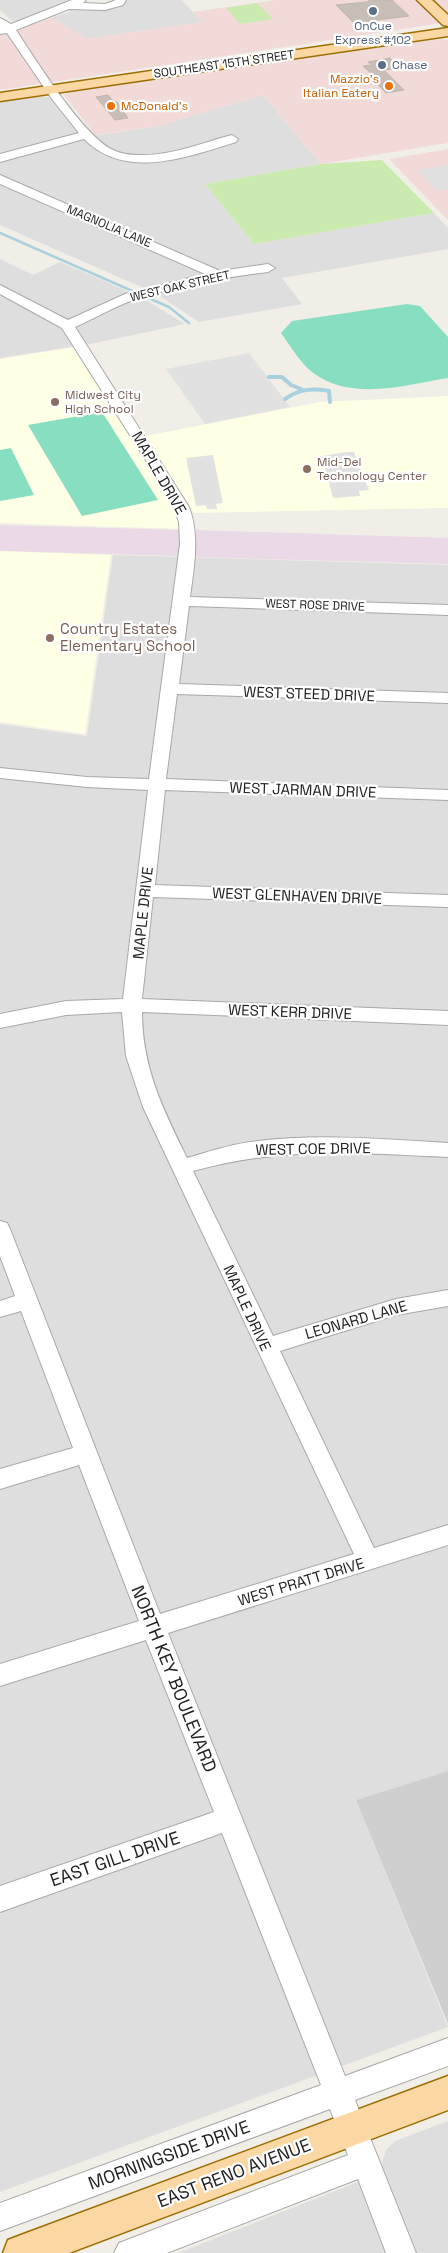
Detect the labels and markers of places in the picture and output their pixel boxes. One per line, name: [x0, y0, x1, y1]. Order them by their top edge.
marker: OnCue Express #102: [367, 5, 379, 17]
place label: OnCue Express #102: [335, 18, 411, 48]
place label: Chase: [392, 57, 427, 73]
marker: Chase: [376, 59, 388, 71]
place label: Mazzio's Italian Eatery: [303, 71, 379, 101]
marker: Mazzio's Italian Eatery: [383, 80, 395, 92]
place label: McDonald's: [121, 98, 188, 114]
marker: McDonald's: [105, 100, 117, 112]
place label: Midwest City High School: [65, 387, 141, 417]
marker: Midwest City High School: [49, 396, 61, 408]
place label: Mid-Del Technology Center: [317, 454, 427, 484]
marker: Mid-Del Technology Center: [301, 463, 313, 475]
place label: Country Estates Elementary School: [60, 619, 196, 655]
marker: Country Estates Elementary School: [44, 632, 56, 644]

